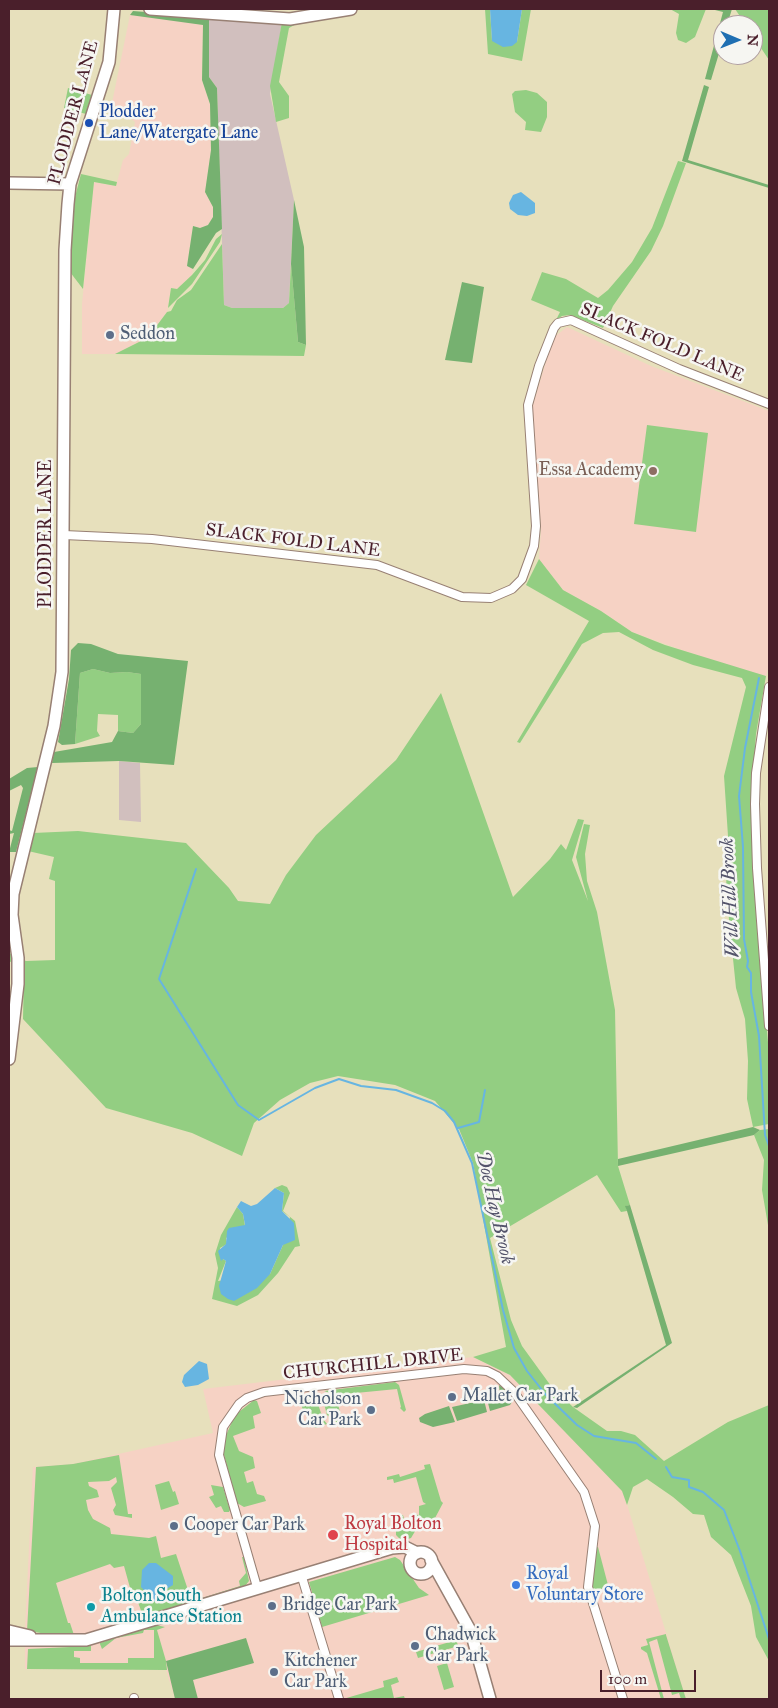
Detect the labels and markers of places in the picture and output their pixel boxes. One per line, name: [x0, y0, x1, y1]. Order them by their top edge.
place label: Plodder Lane/Watergate Lane: [99, 102, 258, 144]
marker: Plodder Lane/Watergate Lane: [83, 117, 95, 129]
place label: Seddon: [120, 324, 175, 346]
marker: Seddon: [104, 329, 116, 341]
place label: Essa Academy: [539, 460, 643, 482]
marker: Essa Academy: [647, 465, 659, 477]
place label: Mallet Car Park: [462, 1386, 579, 1408]
place label: Nicholson Car Park: [284, 1389, 361, 1432]
marker: Mallet Car Park: [446, 1391, 458, 1403]
marker: Nicholson Car Park: [365, 1404, 377, 1416]
place label: Royal Bolton Hospital: [344, 1514, 441, 1556]
place label: Cooper Car Park: [184, 1515, 305, 1537]
marker: Cooper Car Park: [168, 1520, 180, 1532]
marker: Royal Bolton Hospital: [326, 1528, 340, 1542]
place label: Royal Voluntary Store: [526, 1564, 643, 1606]
marker: Royal Voluntary Store: [510, 1579, 522, 1591]
place label: Bolton South Ambulance Station: [101, 1586, 242, 1628]
place label: Bridge Car Park: [282, 1595, 397, 1617]
marker: Bridge Car Park: [266, 1600, 278, 1612]
marker: Bolton South Ambulance Station: [85, 1601, 97, 1613]
place label: Chadwick Car Park: [425, 1625, 496, 1668]
marker: Chadwick Car Park: [409, 1640, 421, 1652]
place label: Kitchener Car Park: [284, 1651, 357, 1694]
marker: Kitchener Car Park: [268, 1666, 280, 1678]

